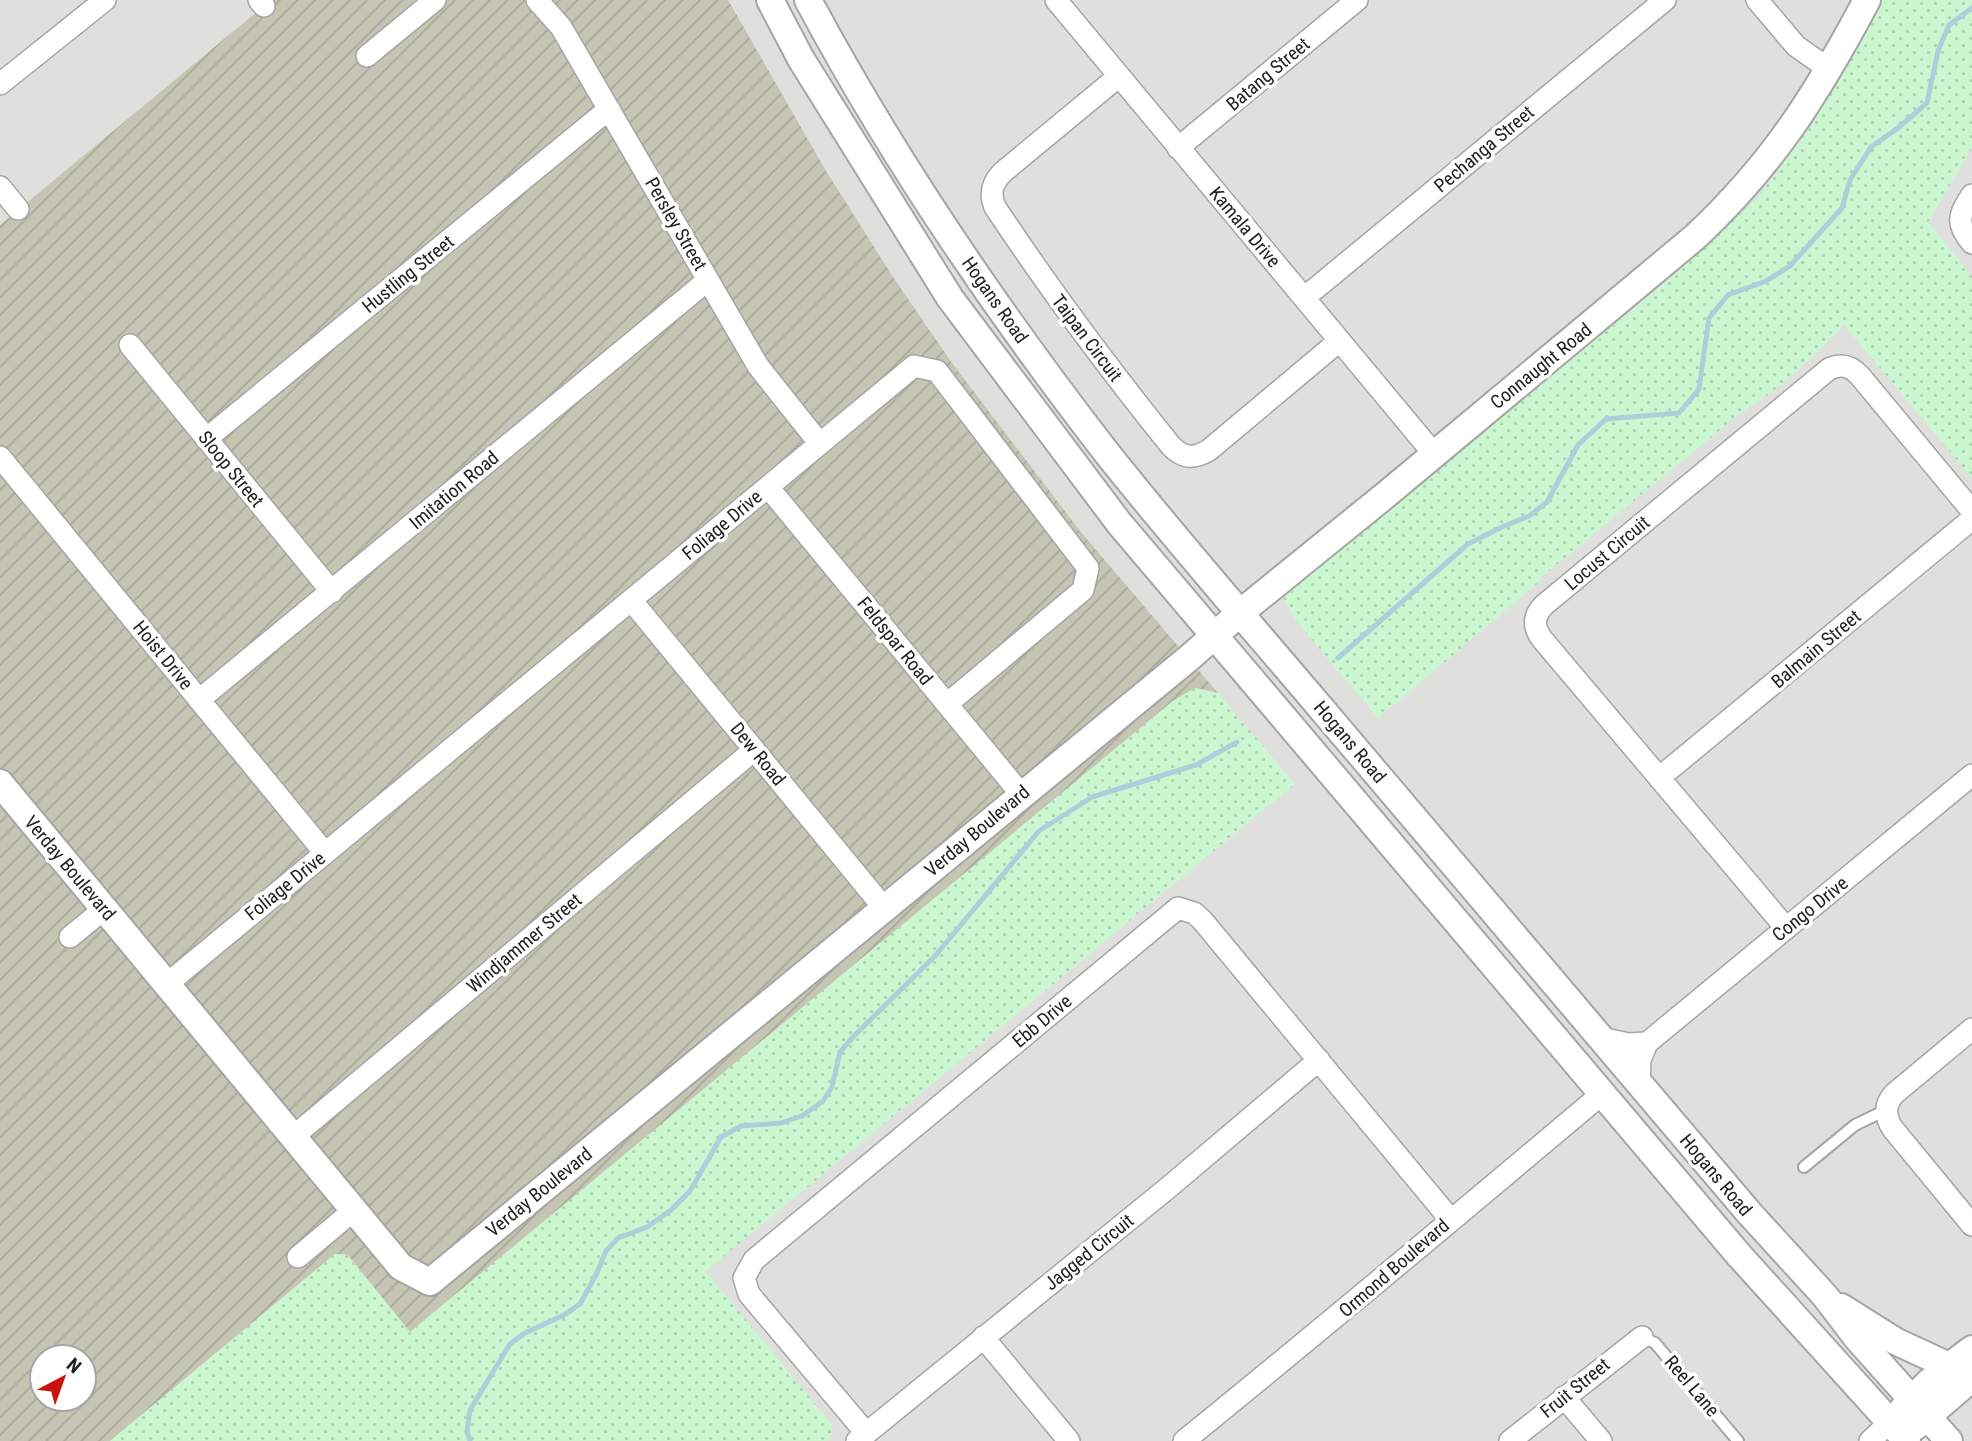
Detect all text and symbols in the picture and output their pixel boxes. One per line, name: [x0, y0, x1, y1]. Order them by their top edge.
street label: Batang Street: [1222, 33, 1314, 115]
street label: Pechanga Street: [1430, 101, 1538, 197]
street label: Persley Street: [640, 173, 712, 275]
street label: Kamala Drive: [1204, 182, 1286, 272]
street label: Hustling Street: [357, 230, 459, 318]
street label: Hogans Road: [957, 252, 1033, 348]
street label: Taipan Circuit: [1047, 290, 1127, 386]
street label: Connaught Road: [1486, 318, 1596, 414]
street label: Sloop Street: [193, 426, 269, 512]
street label: Imitation Road: [405, 446, 503, 534]
street label: Foliage Drive: [678, 485, 767, 565]
street label: Locust Circuit: [1560, 511, 1654, 595]
street label: Feldspar Road: [852, 592, 938, 690]
street label: Balmain Street: [1767, 605, 1865, 693]
street label: Hoist Drive: [128, 616, 198, 694]
street label: Hogans Road: [1309, 696, 1391, 788]
street label: Dew Road: [726, 718, 790, 790]
street label: Verday Boulevard: [920, 780, 1034, 882]
street label: Verday Boulevard: [19, 811, 121, 925]
street label: Foliage Drive: [240, 847, 330, 925]
street label: Congo Drive: [1768, 871, 1853, 946]
street label: Windjammer Street: [462, 888, 586, 998]
street label: Ebb Drive: [1008, 989, 1076, 1052]
street label: Hogans Road: [1675, 1129, 1757, 1221]
street label: Verday Boulevard: [481, 1142, 597, 1242]
street label: Jagged Circuit: [1040, 1209, 1138, 1295]
street label: Ormond Boulevard: [1334, 1214, 1454, 1322]
north arrow: [28, 1343, 98, 1413]
street label: Reel Lane: [1660, 1351, 1724, 1421]
text: N: [62, 1353, 86, 1378]
street label: Fruit Street: [1536, 1353, 1614, 1423]

